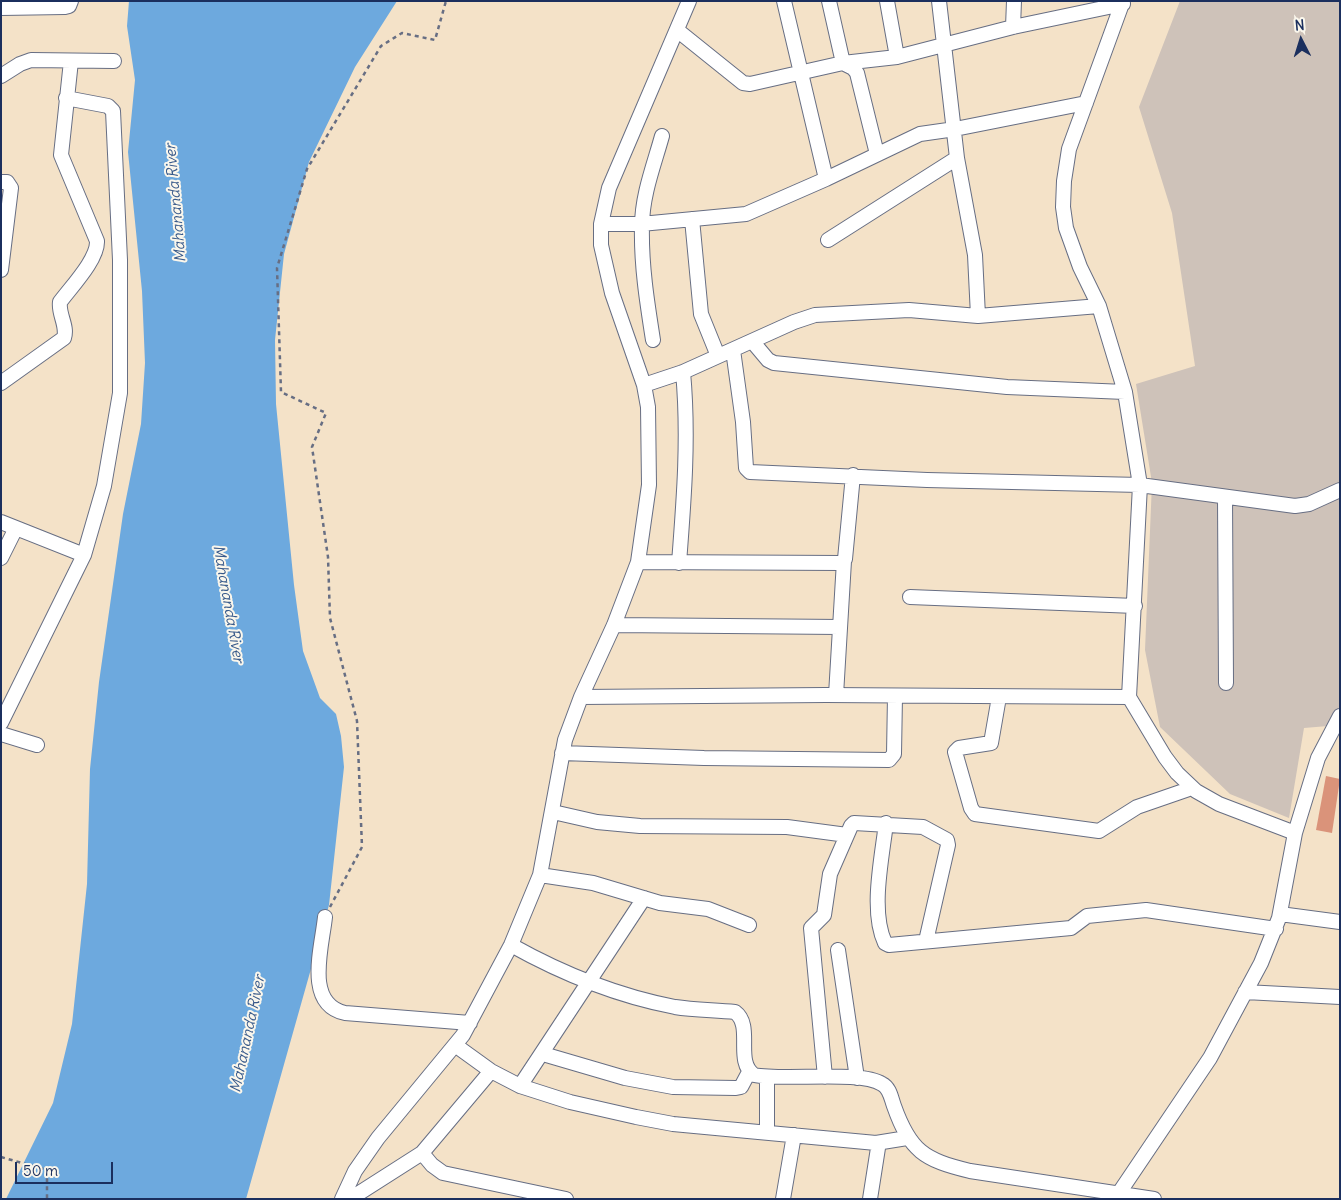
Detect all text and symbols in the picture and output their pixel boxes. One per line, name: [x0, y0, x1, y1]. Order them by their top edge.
north arrow: [1276, 15, 1326, 65]
text: N: [1294, 16, 1305, 34]
water label: Mahananda River: [162, 143, 190, 263]
water label: Mahananda River: [209, 544, 247, 664]
water label: Mahananda River: [227, 974, 269, 1094]
scale bar: [18, 1152, 115, 1184]
text: 50 m: [23, 1161, 58, 1180]

